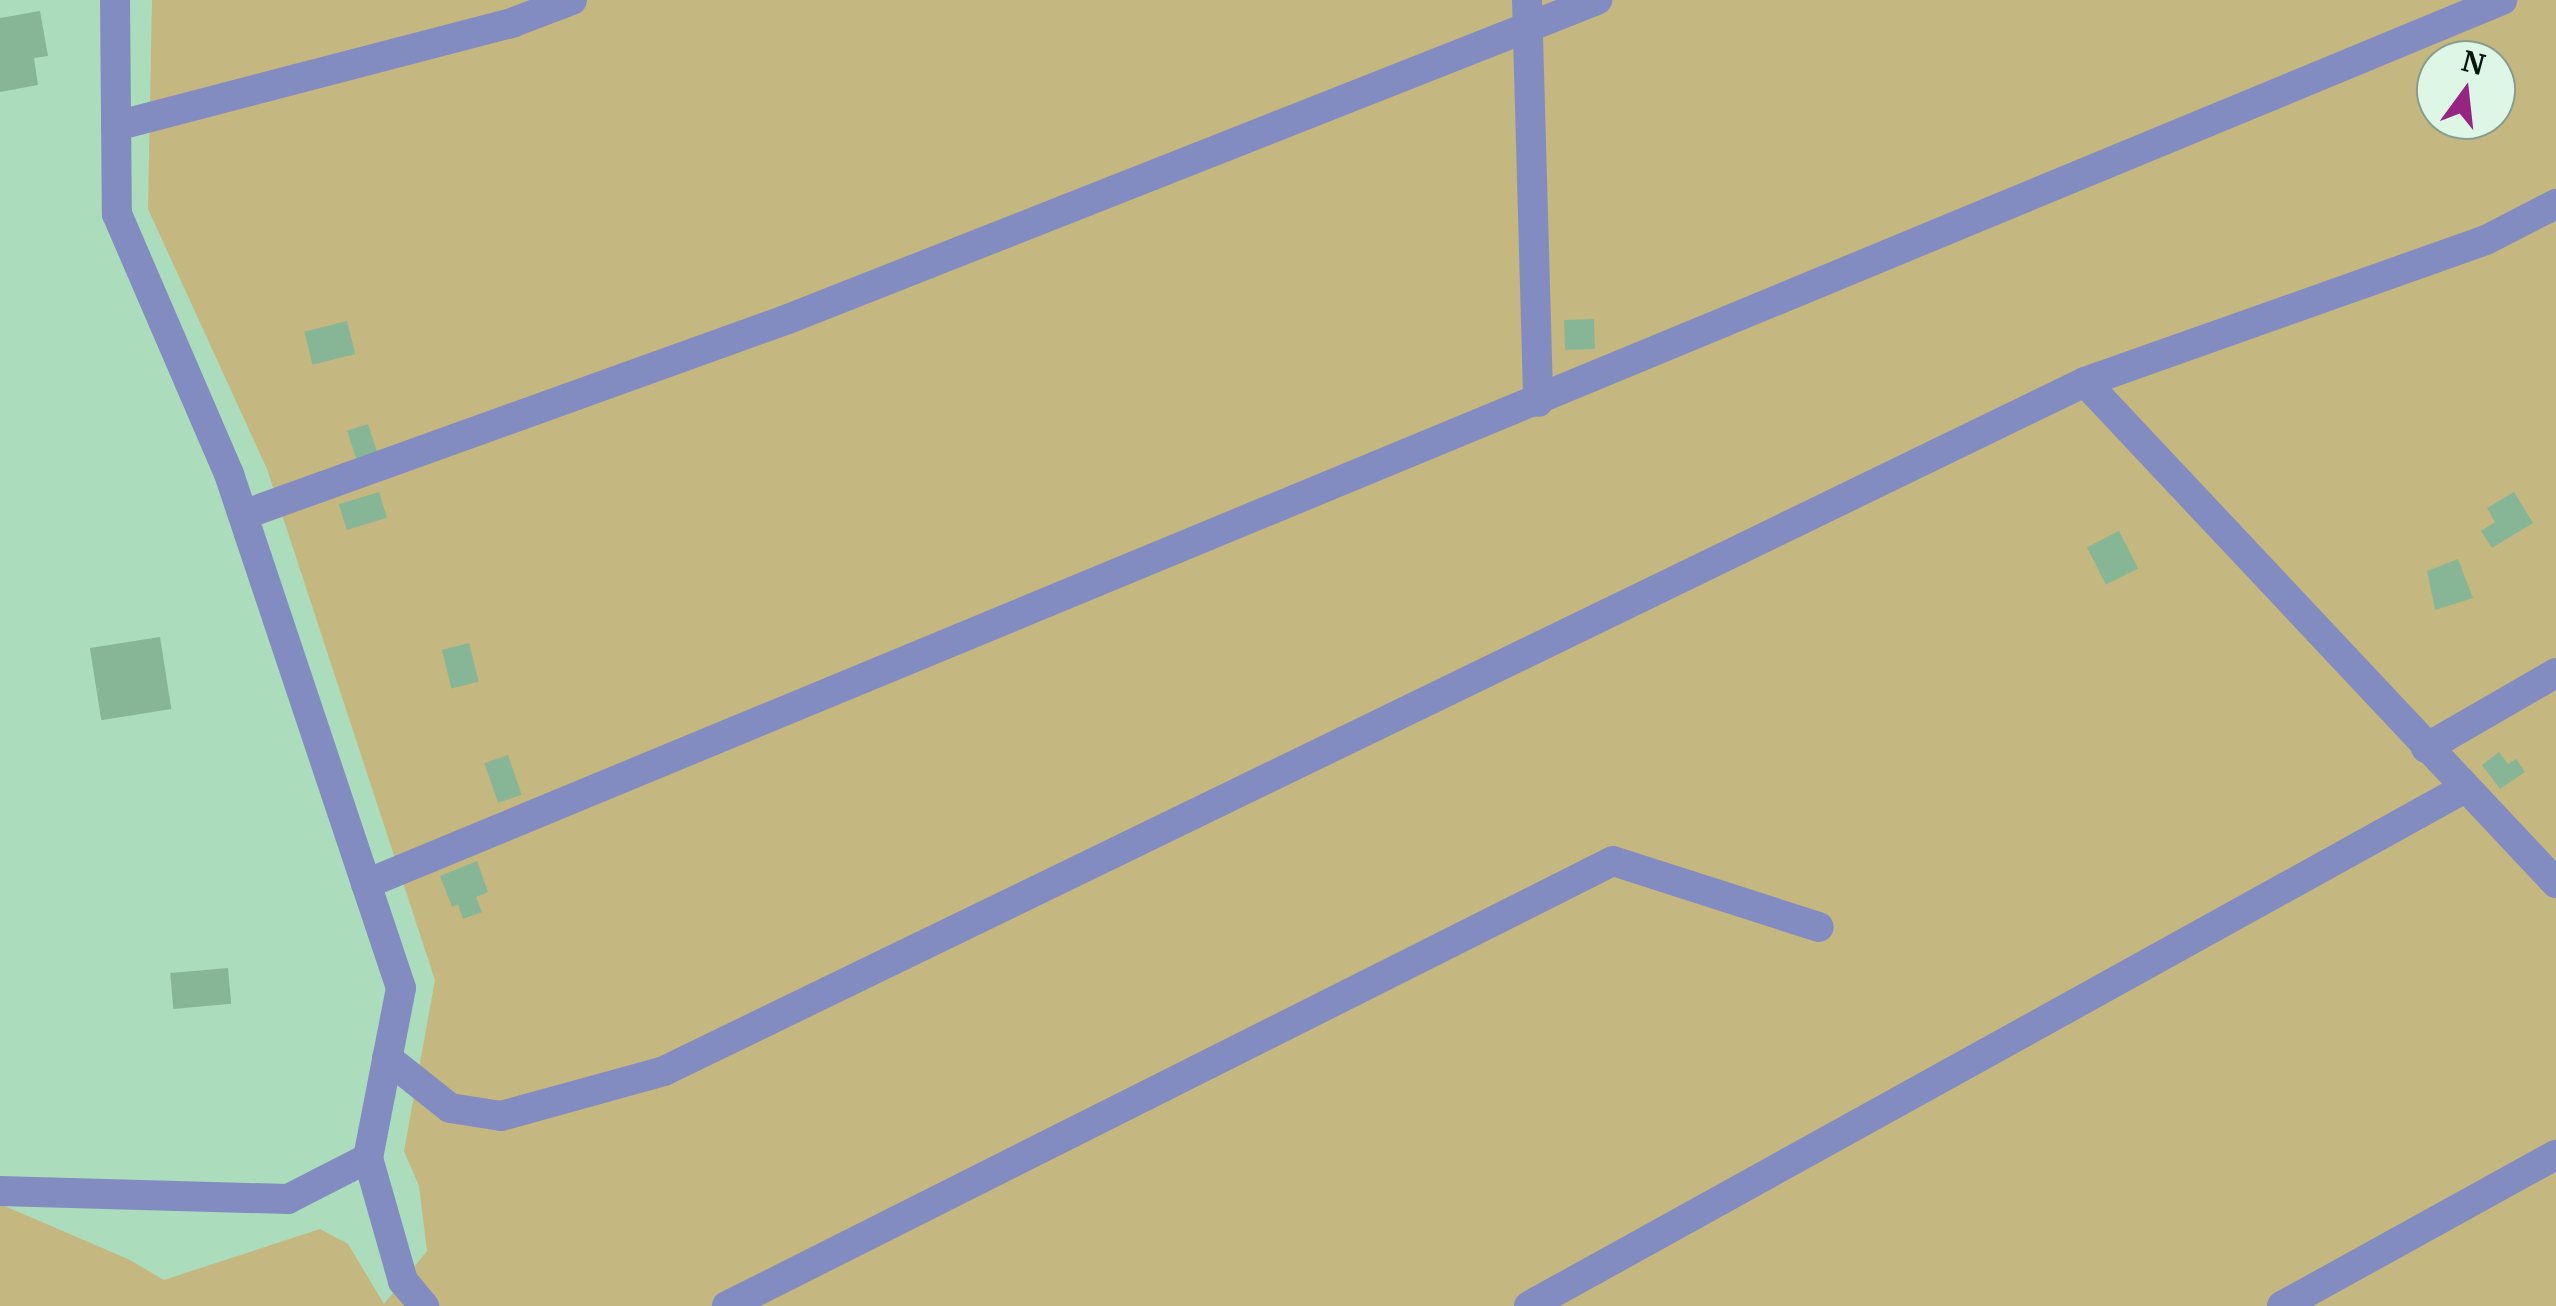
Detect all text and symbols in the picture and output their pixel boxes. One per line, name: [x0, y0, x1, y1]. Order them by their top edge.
north arrow: [2416, 40, 2516, 140]
text: N: [2458, 43, 2489, 83]

